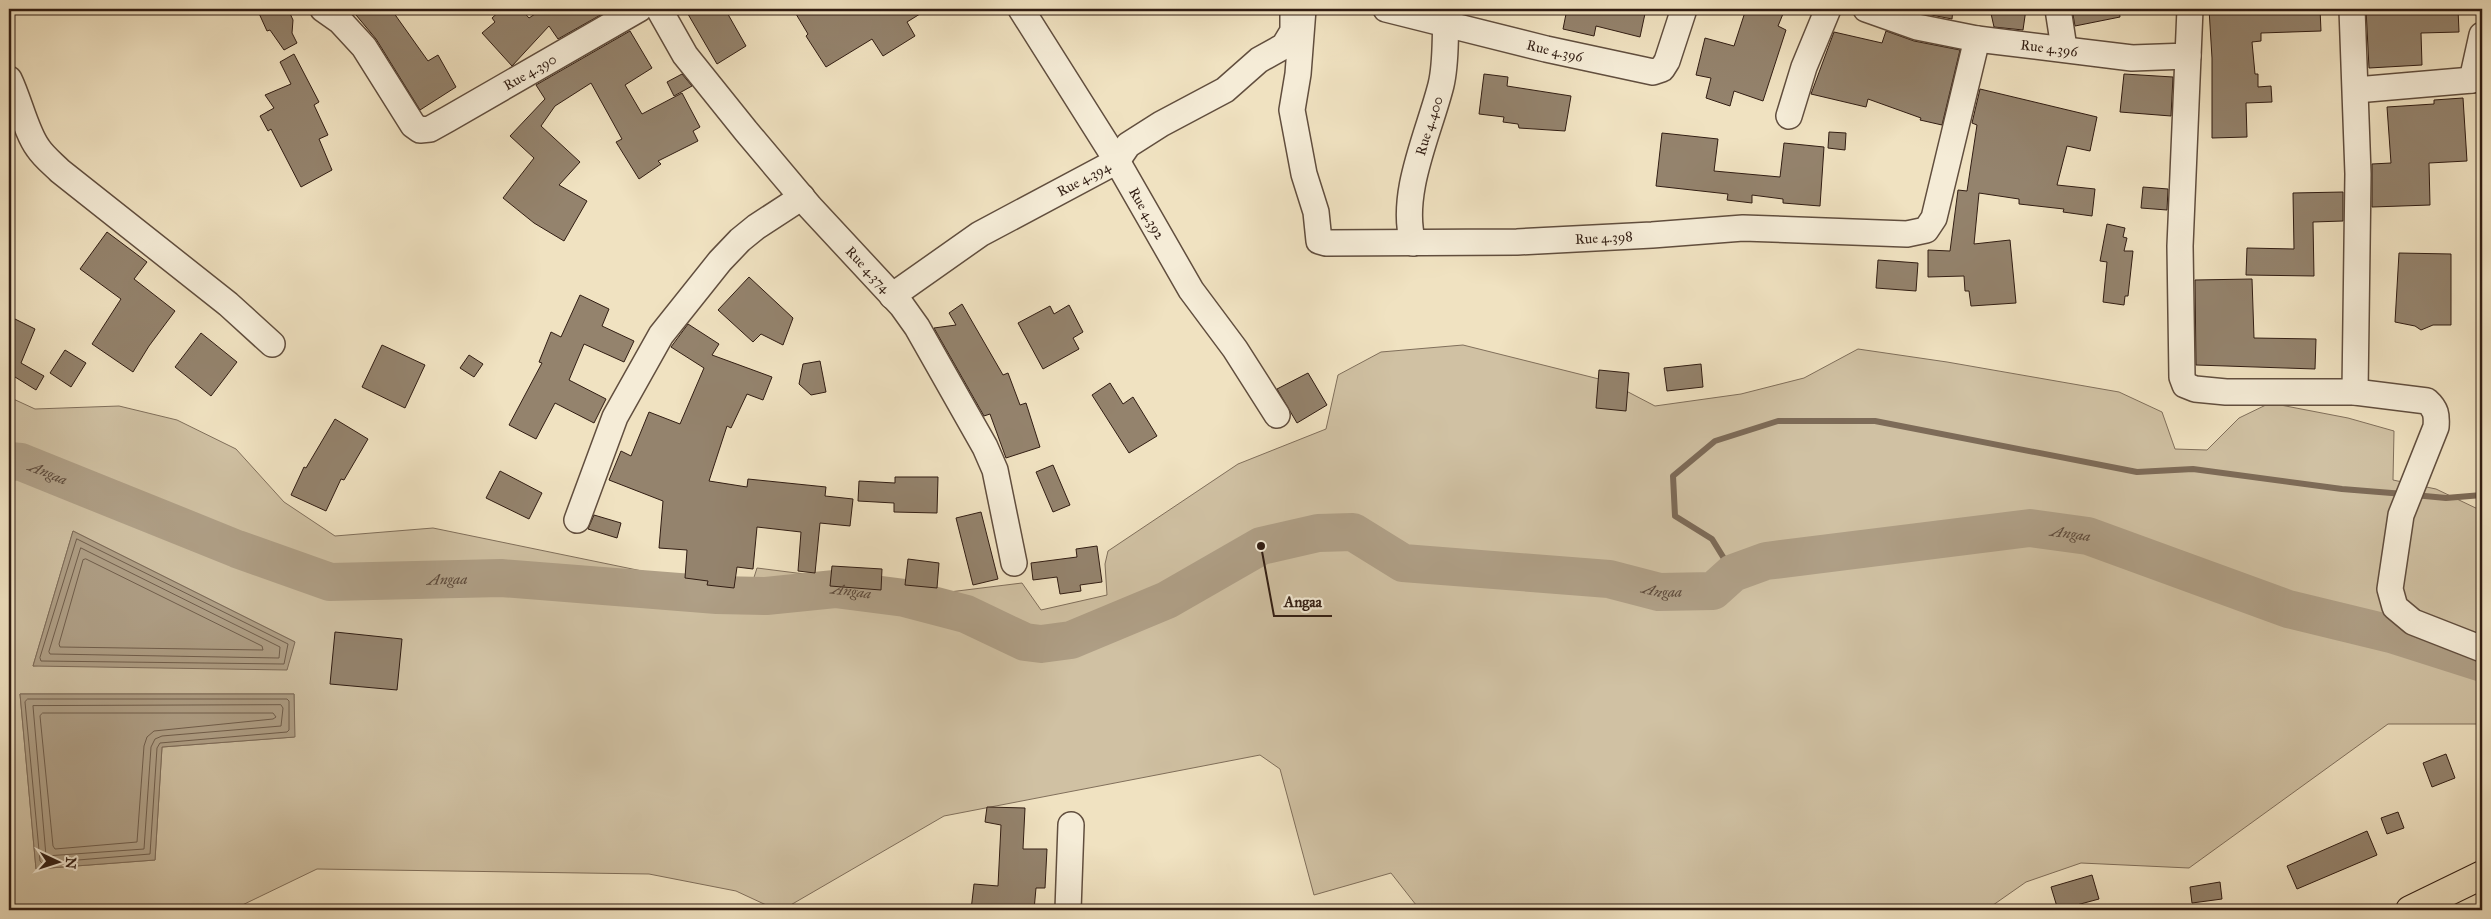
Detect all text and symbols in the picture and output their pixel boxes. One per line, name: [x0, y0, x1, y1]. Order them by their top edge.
street label: Rue 4.396: [1525, 36, 1585, 66]
street label: Rue 4.396: [2020, 36, 2079, 60]
street label: Rue 4.390: [501, 50, 560, 94]
street label: Rue 4.400: [1412, 94, 1447, 158]
street label: Rue 4.394: [1054, 158, 1114, 200]
street label: Rue 4.392: [1125, 184, 1168, 243]
street label: Rue 4.398: [1575, 228, 1633, 248]
street label: Rue 4.374: [842, 243, 894, 298]
water label: Angaa: [24, 456, 70, 489]
water label: Angaa: [2047, 522, 2092, 545]
water label: Angaa: [425, 570, 468, 589]
water label: Angaa: [1638, 578, 1682, 602]
water label: Angaa: [828, 579, 872, 603]
callout: Angaa: [1274, 586, 1332, 616]
text: Angaa: [1283, 593, 1323, 612]
north arrow: [32, 836, 82, 886]
text: N: [62, 856, 79, 870]

